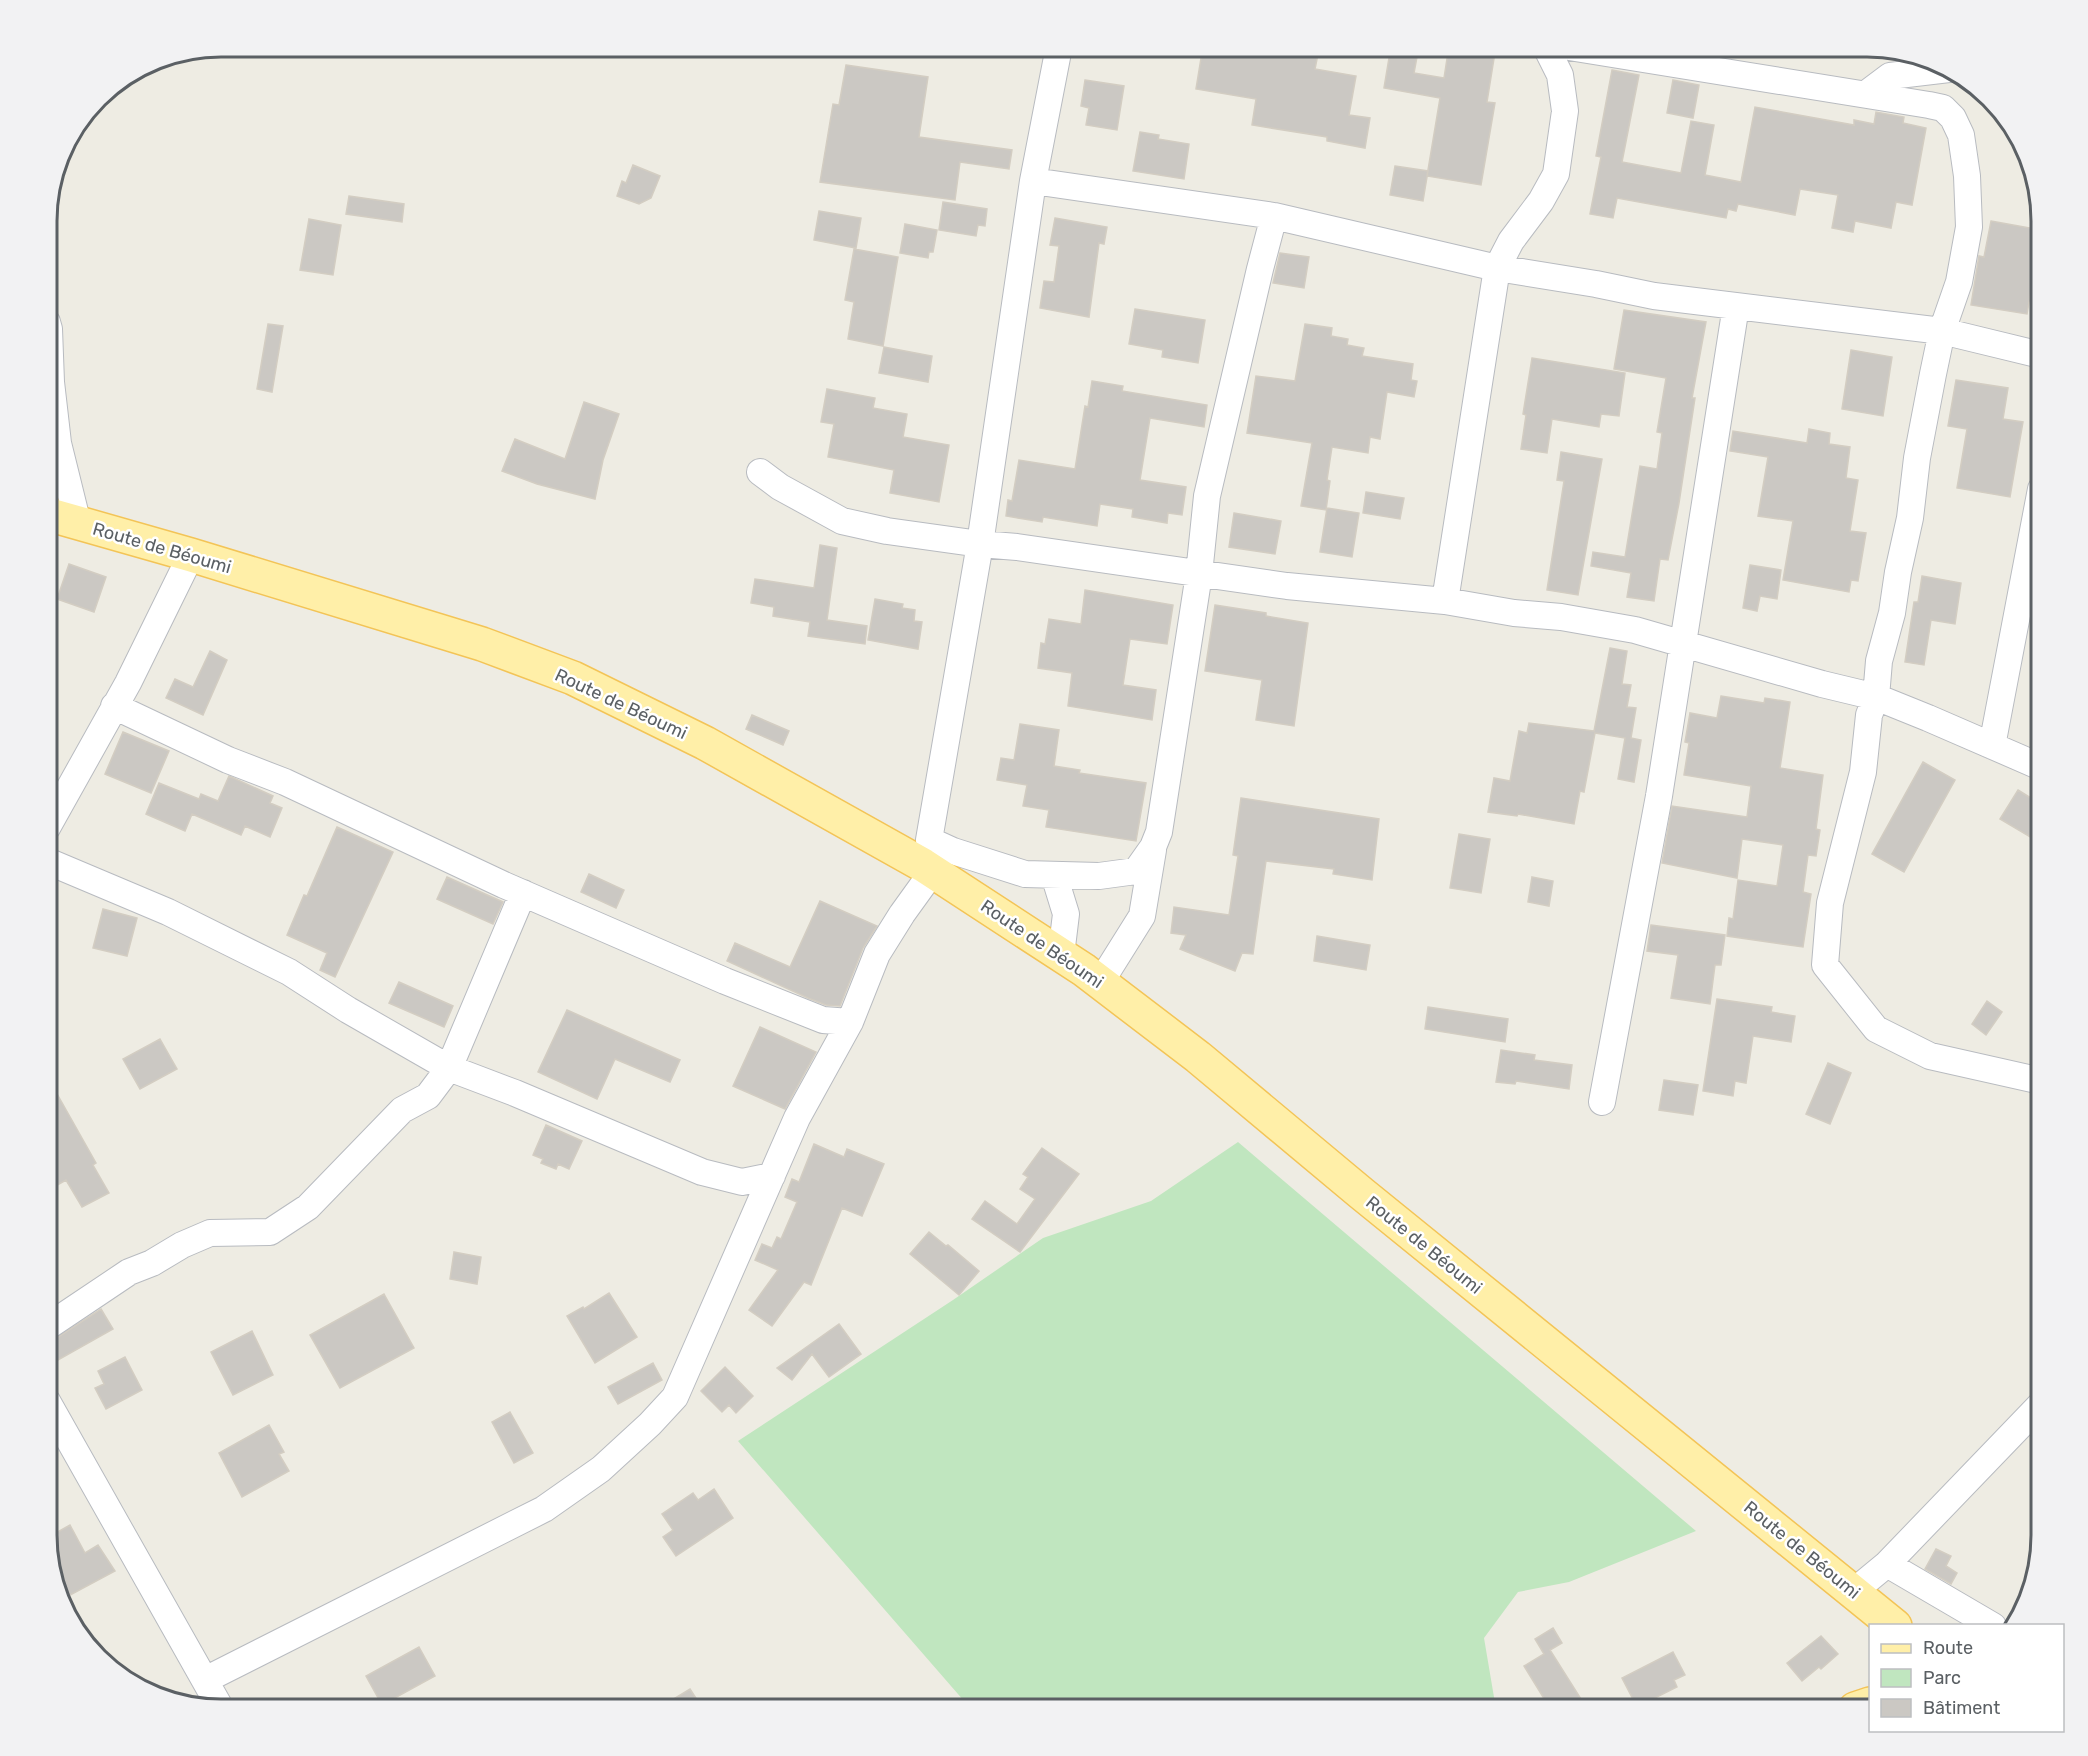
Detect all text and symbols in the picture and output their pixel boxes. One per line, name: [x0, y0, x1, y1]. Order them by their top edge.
street label: Route de Béoumi: [90, 518, 234, 578]
street label: Route de Béoumi: [551, 664, 691, 744]
street label: Route de Béoumi: [976, 895, 1108, 993]
street label: Route de Béoumi: [1361, 1191, 1487, 1299]
street label: Route de Béoumi: [1739, 1496, 1865, 1604]
legend: [1869, 1624, 2064, 1732]
text: Route: [1923, 1637, 1973, 1659]
text: Parc: [1923, 1667, 1961, 1689]
text: Bâtiment: [1923, 1697, 2000, 1719]

